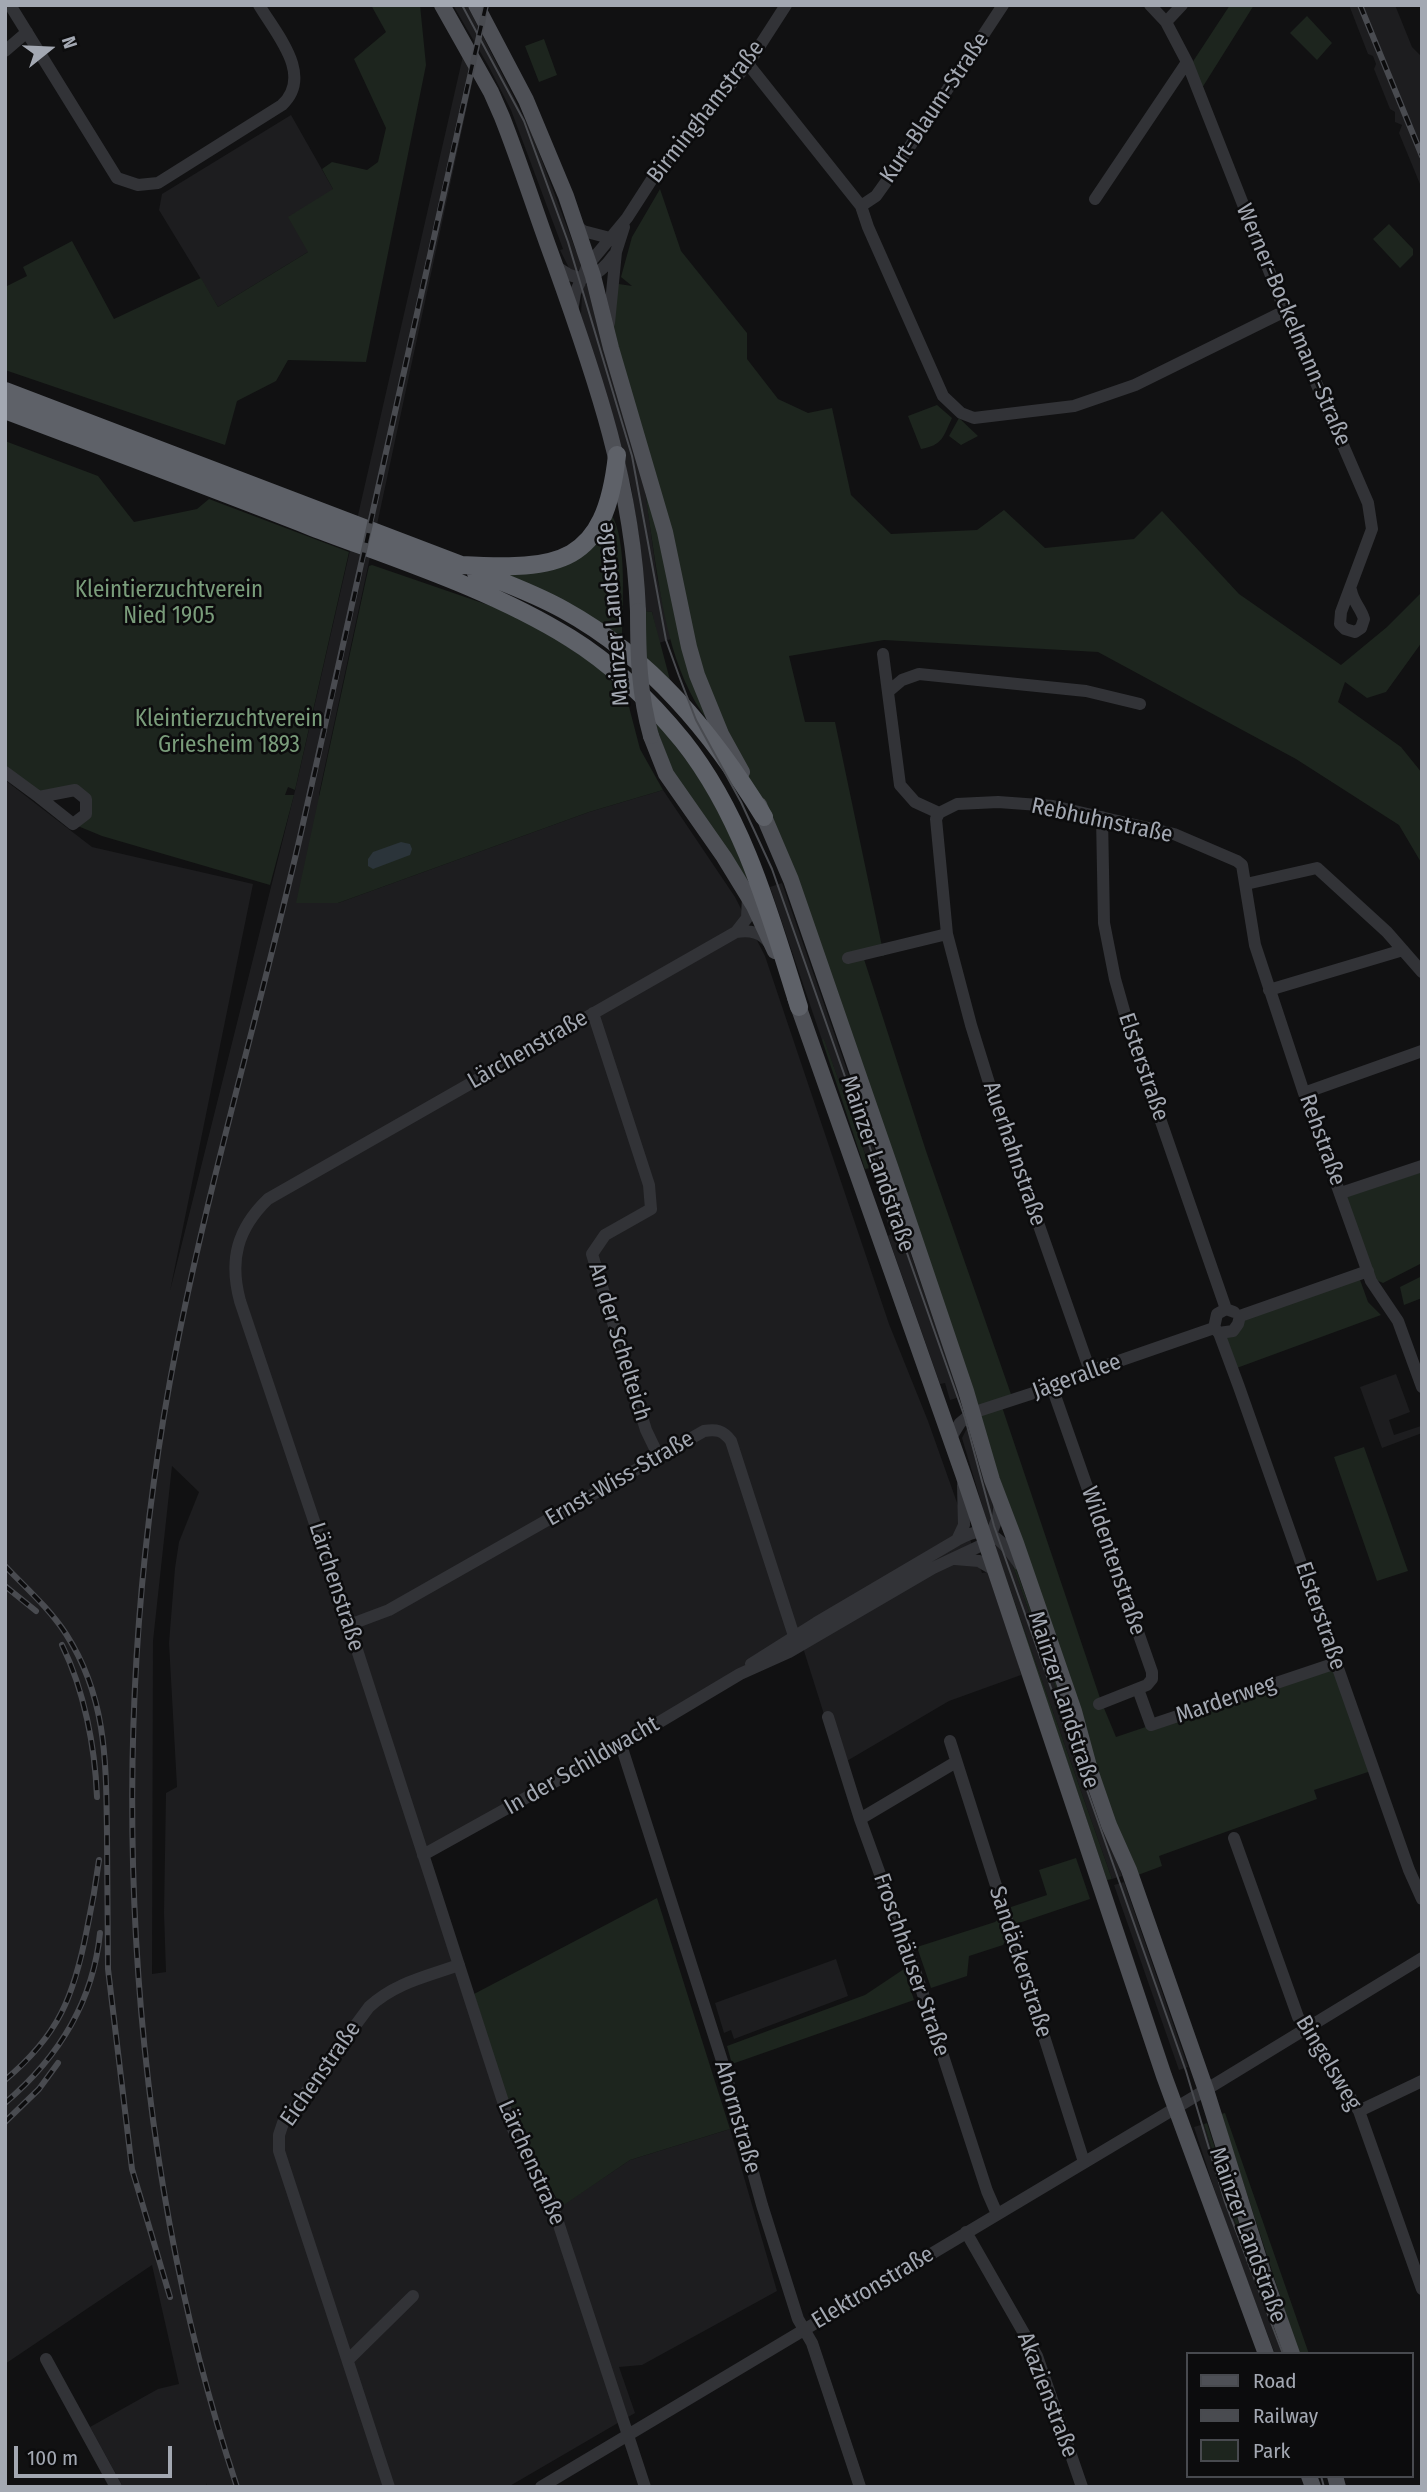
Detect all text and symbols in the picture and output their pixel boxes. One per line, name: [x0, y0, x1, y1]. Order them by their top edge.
north arrow: [14, 14, 84, 84]
street label: Kurt-Blaum-Straße: [875, 28, 995, 188]
text: N: [57, 33, 82, 51]
street label: Birminghamstraße: [642, 35, 770, 189]
street label: Werner-Bockelmann-Straße: [1229, 200, 1357, 450]
street label: Mainzer Landstraße: [592, 521, 636, 707]
park label: Kleintierzuchtverein Nied 1905: [75, 577, 263, 631]
park label: Kleintierzuchtverein Griesheim 1893: [135, 706, 323, 760]
street label: Rebhuhnstraße: [1029, 793, 1175, 849]
street label: Lärchenstraße: [463, 1005, 593, 1095]
street label: Elsterstraße: [1112, 1009, 1174, 1125]
street label: Mainzer Landstraße: [834, 1072, 920, 1256]
street label: Auerhahnstraße: [976, 1078, 1052, 1230]
street label: Rehstraße: [1293, 1091, 1351, 1189]
street label: An der Schelteich: [582, 1260, 656, 1424]
street label: Jägerallee: [1029, 1348, 1125, 1406]
street label: Ernst-Wiss-Straße: [541, 1425, 699, 1533]
street label: Wildentenstraße: [1075, 1483, 1151, 1639]
street label: Lärchenstraße: [302, 1519, 370, 1655]
street label: Elsterstraße: [1289, 1558, 1351, 1674]
street label: Mainzer Landstraße: [1021, 1608, 1105, 1792]
street label: Marderweg: [1172, 1670, 1280, 1730]
street label: In der Schildwacht: [500, 1711, 664, 1821]
street label: Froschhäuser Straße: [867, 1870, 955, 2060]
street label: Sandäckerstraße: [983, 1883, 1057, 2041]
street label: Bingelsweg: [1289, 2011, 1367, 2115]
street label: Eichenstraße: [275, 2016, 367, 2132]
street label: Ahornstraße: [708, 2057, 766, 2177]
street label: Lärchenstraße: [491, 2096, 571, 2230]
street label: Mainzer Landstraße: [1202, 2144, 1292, 2326]
street label: Elektronstraße: [807, 2241, 939, 2335]
street label: Akazienstraße: [1011, 2329, 1083, 2461]
legend: [1186, 2352, 1413, 2478]
text: Road: [1253, 2368, 1297, 2394]
text: Railway: [1253, 2403, 1318, 2429]
scale bar: [18, 2432, 175, 2476]
text: Park: [1253, 2438, 1290, 2464]
text: 100 m: [27, 2445, 78, 2471]

